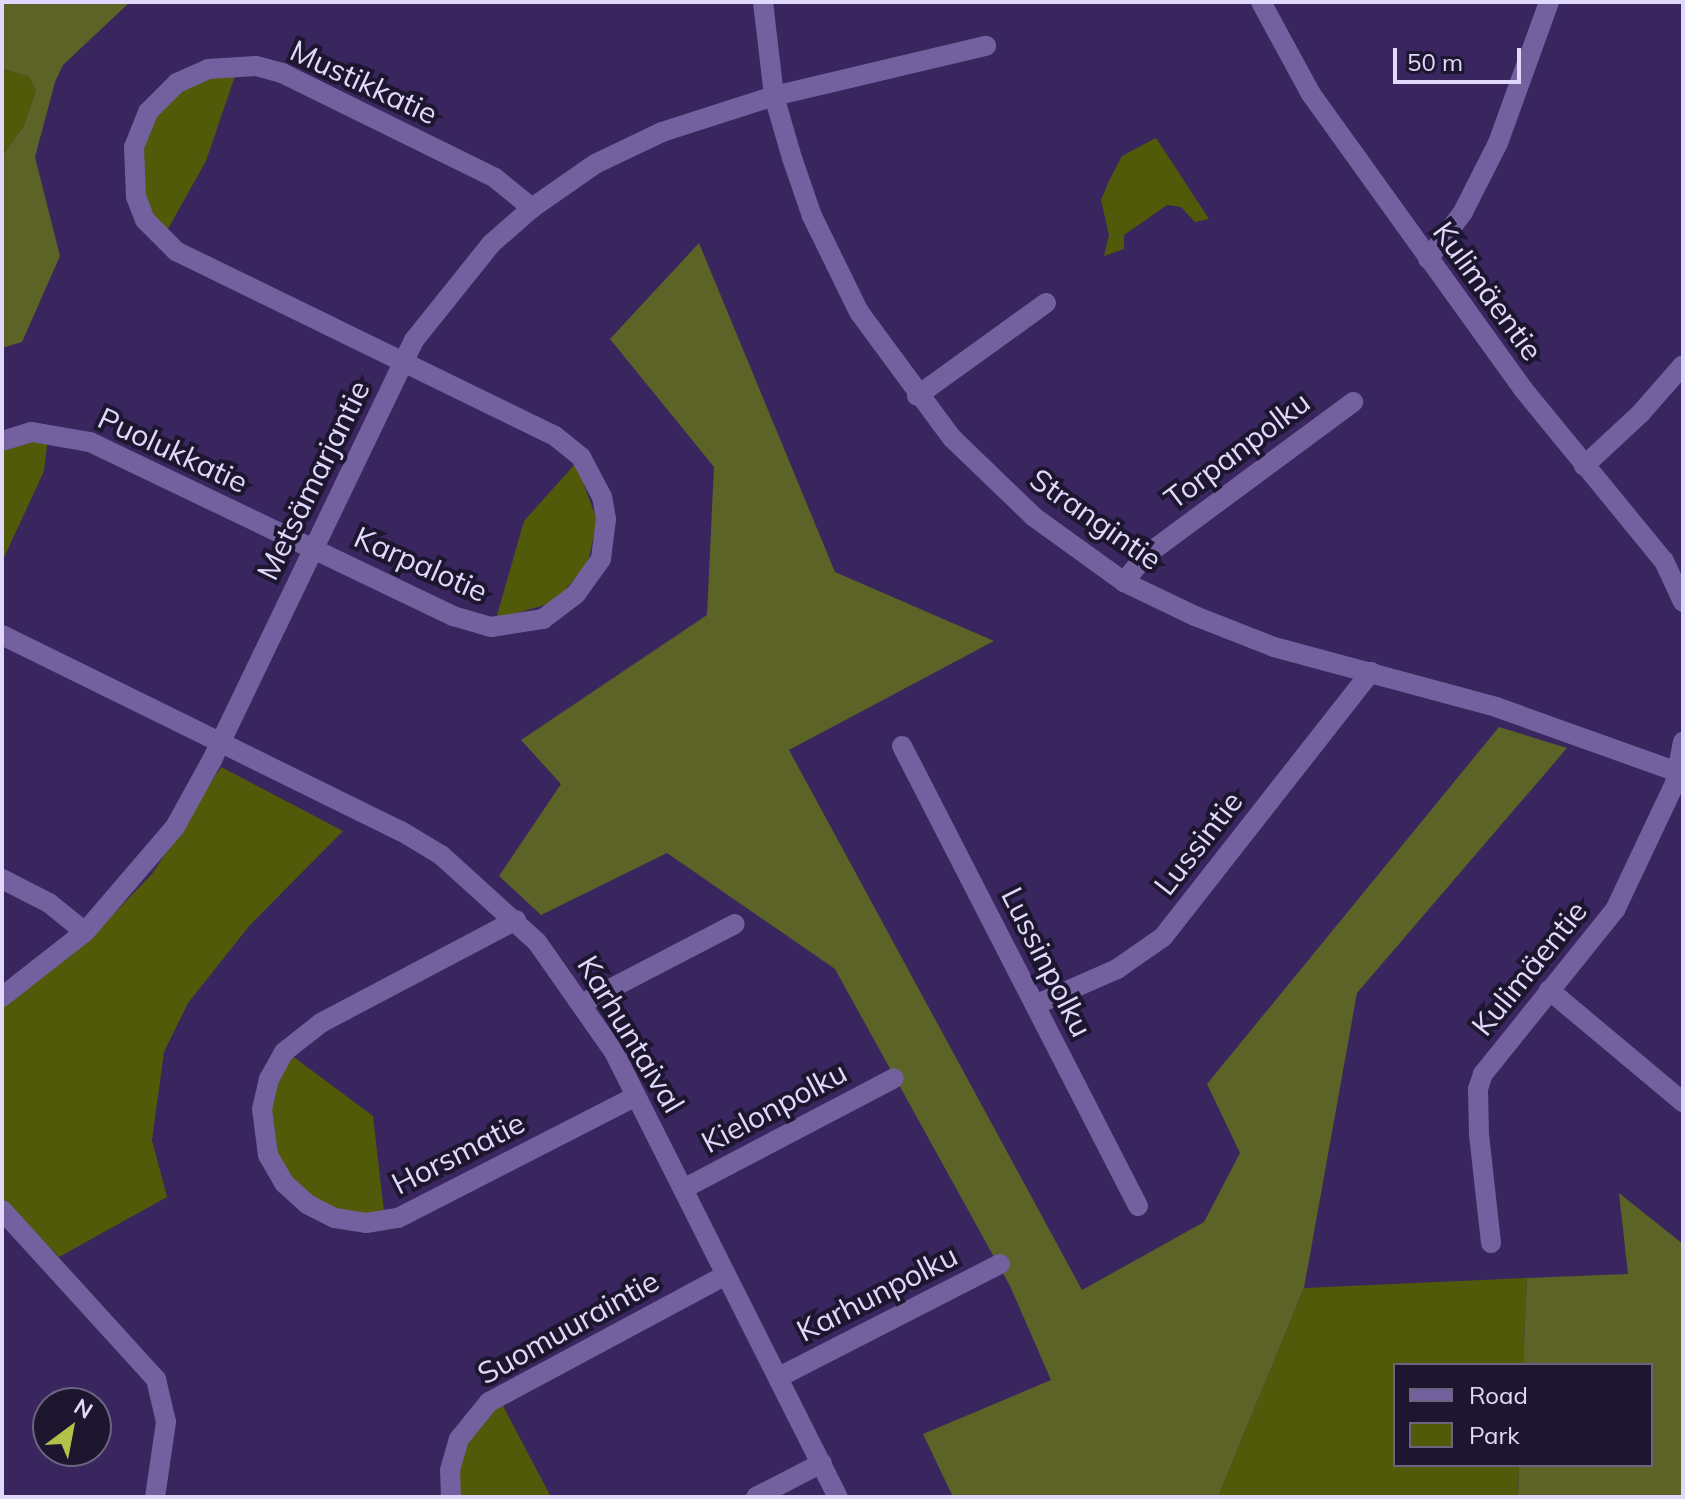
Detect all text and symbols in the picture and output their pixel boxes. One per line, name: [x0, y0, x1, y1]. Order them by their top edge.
street label: Mustikkatie: [285, 32, 443, 132]
scale bar: [1397, 32, 1525, 82]
text: 50 m: [1407, 47, 1463, 77]
street label: Kulimäentie: [1426, 215, 1550, 367]
street label: Metsämarjantie: [249, 374, 377, 586]
street label: Torpanpolku: [1157, 384, 1317, 516]
street label: Puolukkatie: [92, 400, 254, 500]
street label: Strangintie: [1023, 461, 1169, 577]
street label: Karpalotie: [349, 519, 493, 609]
street label: Lussintie: [1146, 784, 1250, 902]
street label: Lussinpolku: [994, 881, 1100, 1043]
street label: Kulimäentie: [1464, 894, 1594, 1042]
street label: Karhuntaival: [570, 949, 692, 1119]
street label: Kielonpolku: [695, 1054, 853, 1160]
street label: Horsmatie: [386, 1104, 530, 1202]
street label: Karhunpolku: [791, 1237, 963, 1349]
street label: Suomuuraintie: [471, 1262, 665, 1392]
legend: [1393, 1363, 1653, 1467]
text: Road: [1469, 1380, 1528, 1410]
north arrow: [32, 1387, 112, 1467]
text: N: [69, 1392, 98, 1425]
text: Park: [1469, 1420, 1520, 1450]

